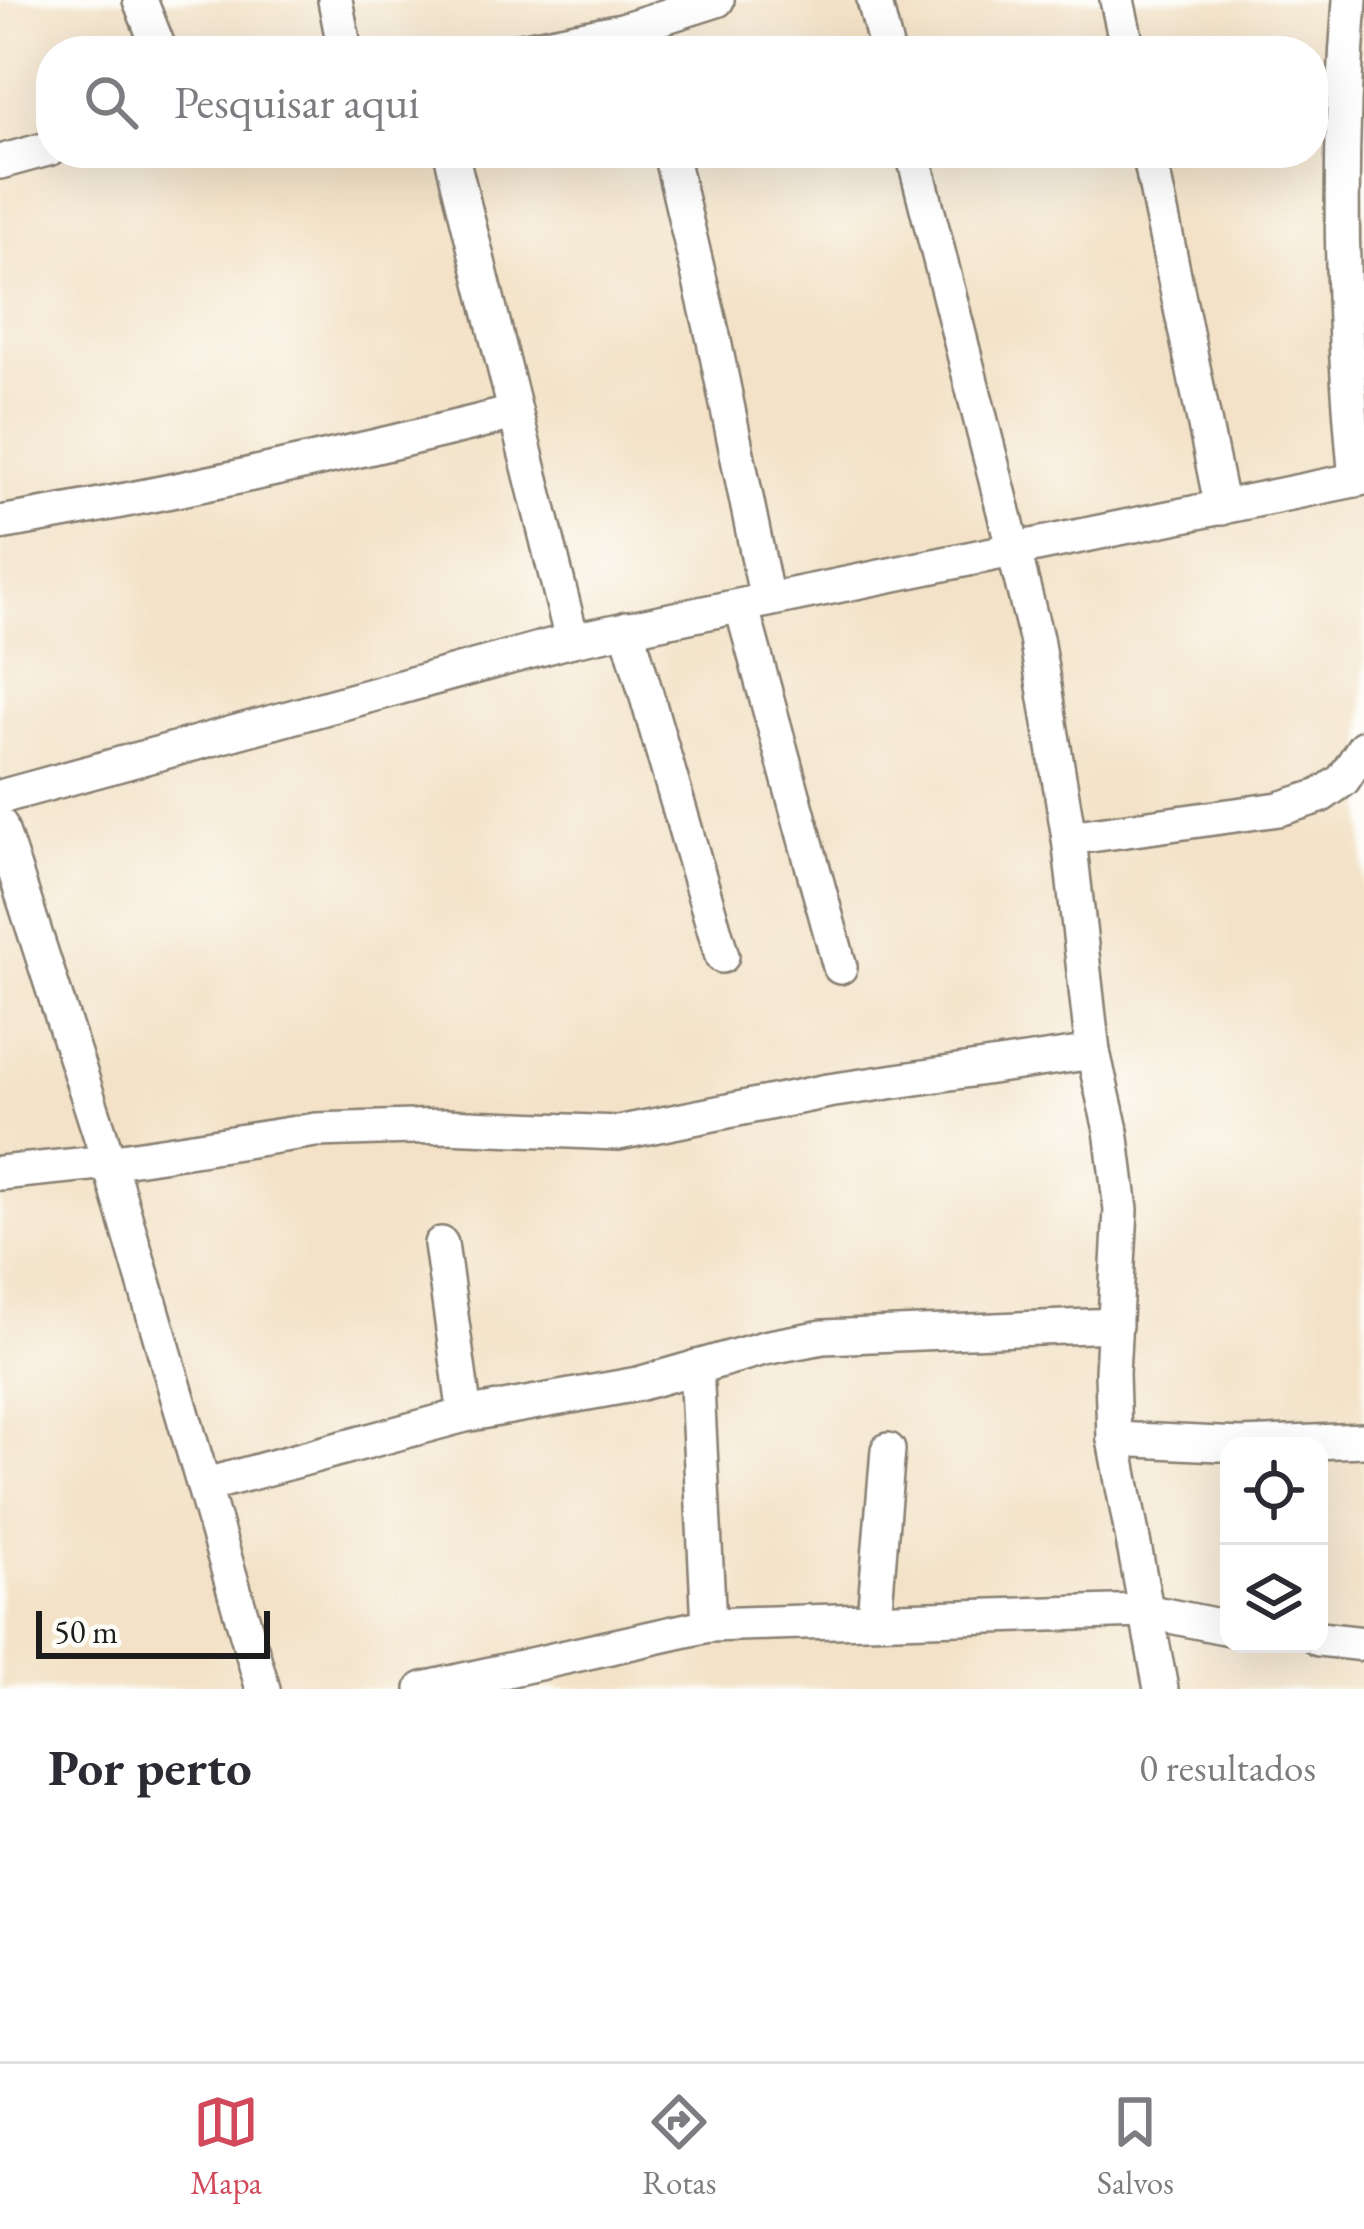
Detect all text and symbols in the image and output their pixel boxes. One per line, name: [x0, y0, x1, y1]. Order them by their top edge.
search box: [36, 36, 1328, 168]
icon: search: [78, 69, 144, 135]
text: Pesquisar aqui: [174, 73, 420, 131]
map controls: [1220, 1437, 1328, 1653]
button: locate: [1220, 1437, 1328, 1545]
button: layers: [1220, 1545, 1328, 1653]
scale bar: [36, 1605, 270, 1658]
text: 50 m: [54, 1610, 118, 1653]
text: Por perto: [48, 1734, 252, 1800]
text: 0 resultados: [1139, 1742, 1316, 1793]
tab: Mapa: [190, 2089, 262, 2204]
tab: Rotas: [642, 2089, 716, 2204]
tab: Salvos: [1097, 2089, 1174, 2204]

